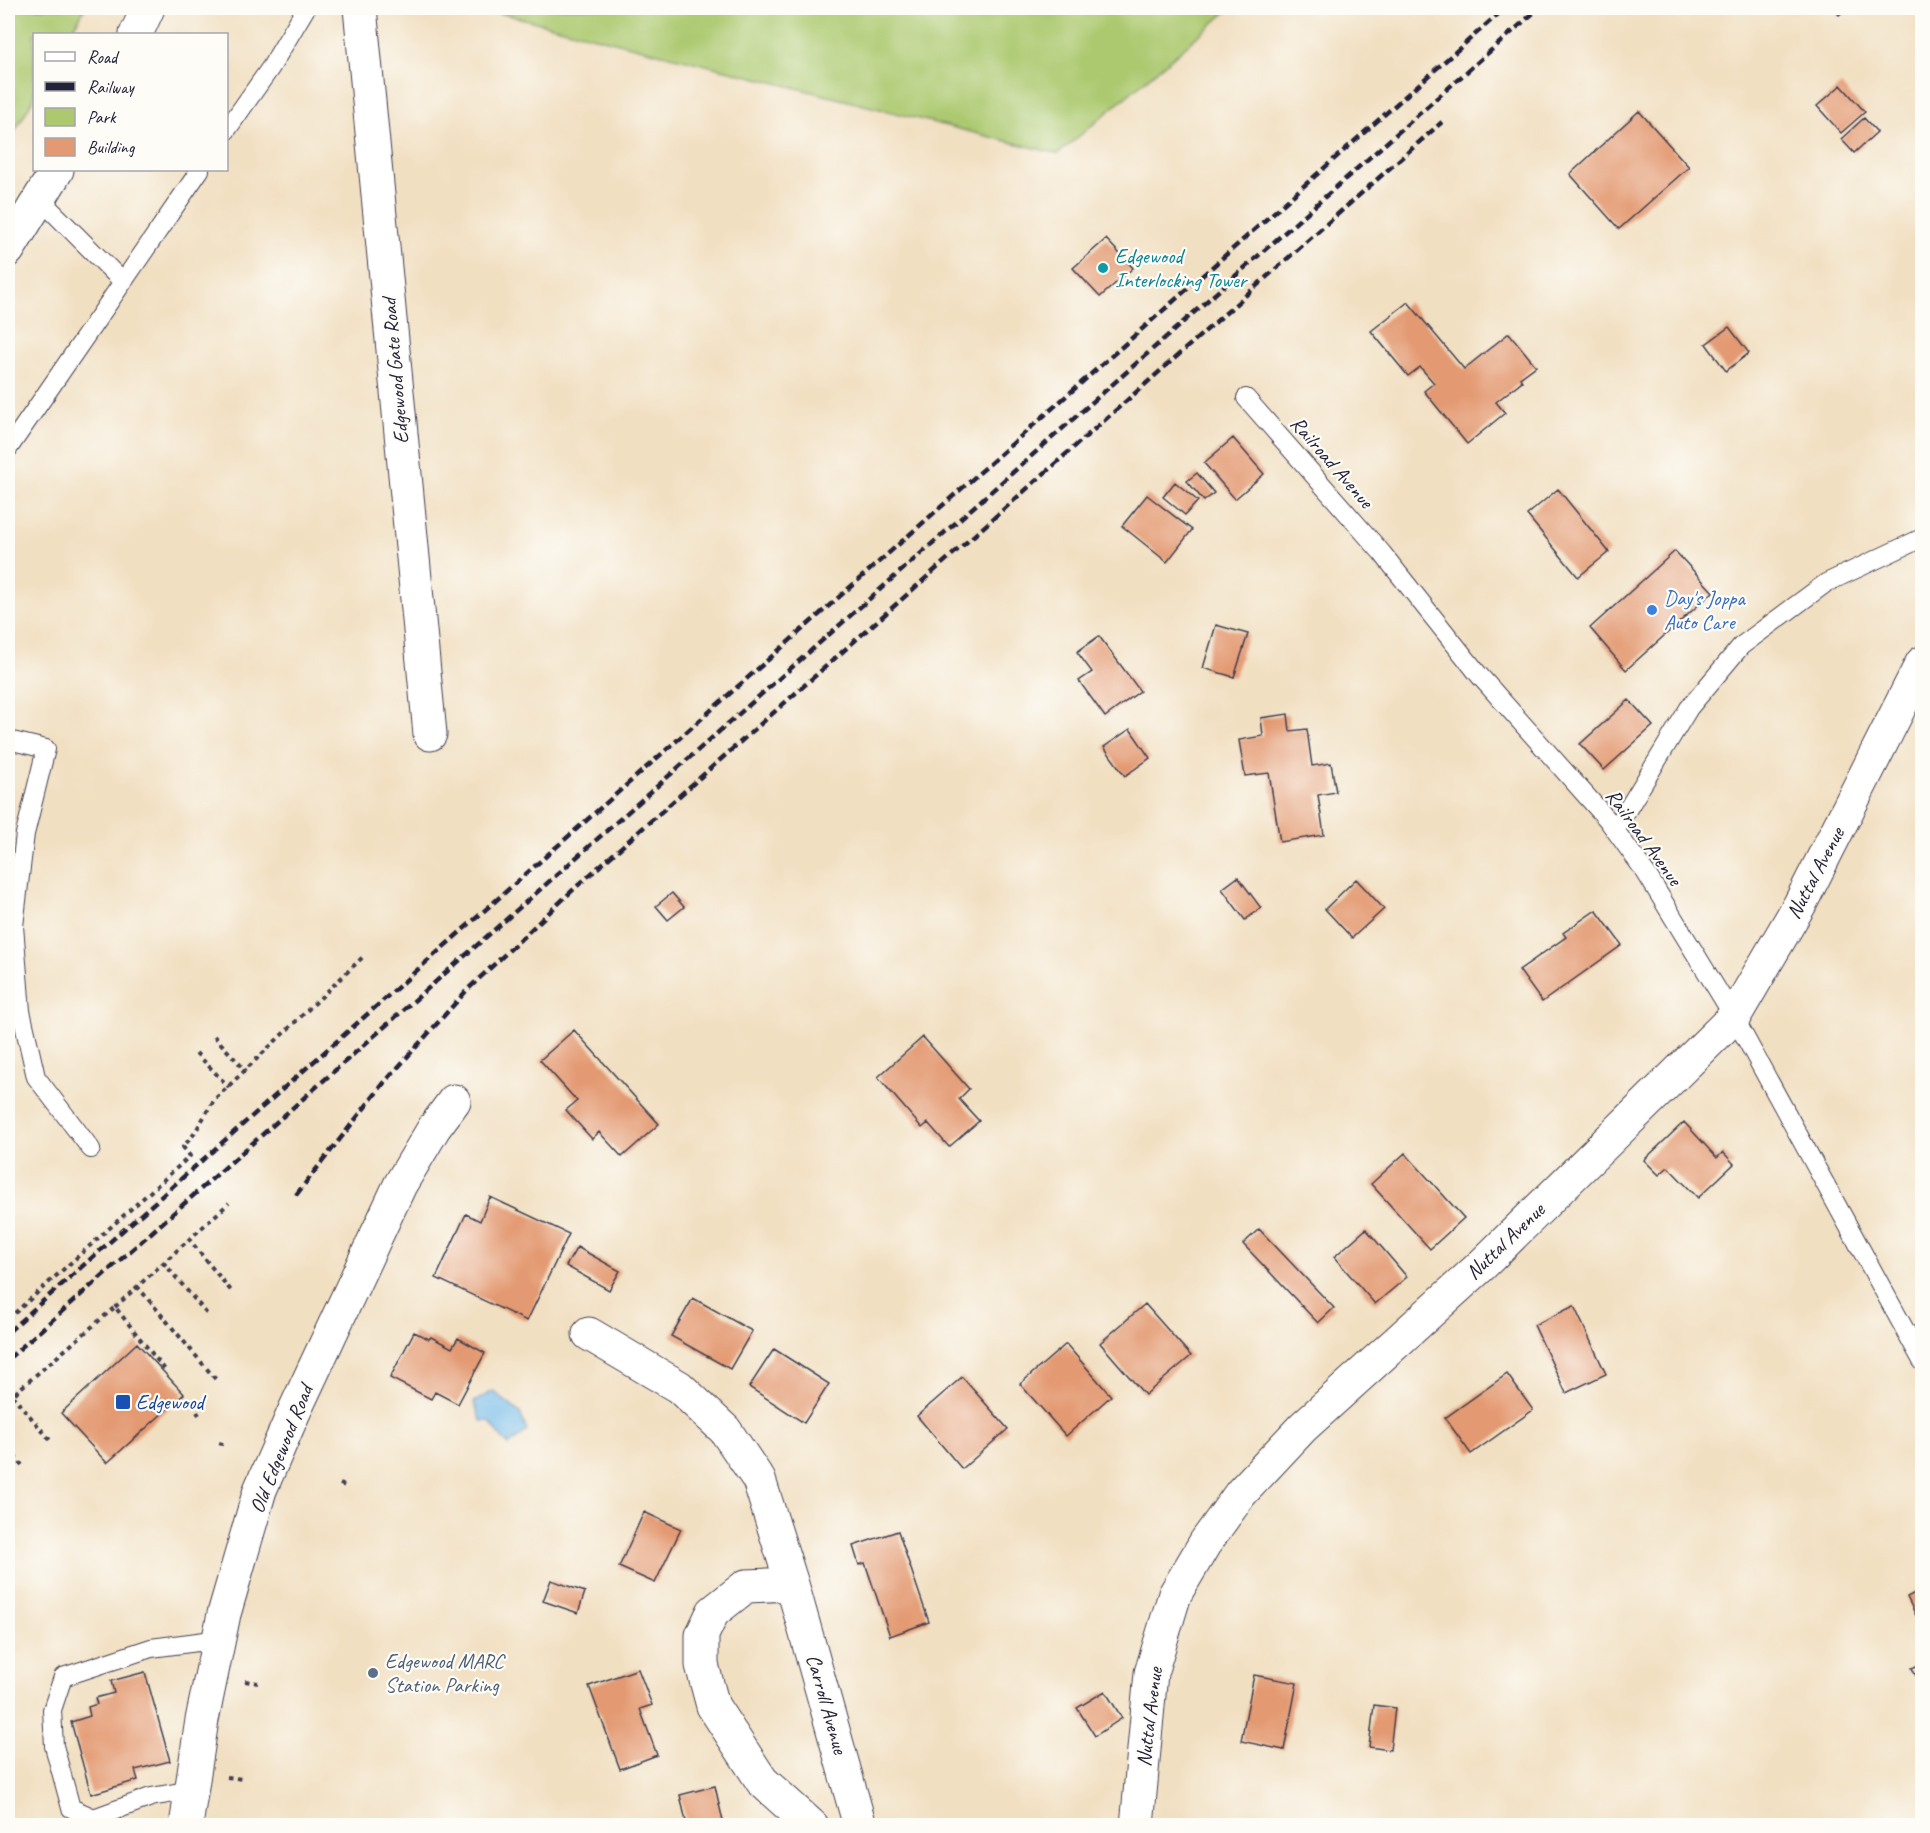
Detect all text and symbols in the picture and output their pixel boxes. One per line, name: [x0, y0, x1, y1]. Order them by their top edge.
legend: [33, 33, 228, 171]
text: Road: [87, 46, 120, 68]
text: Railway: [87, 76, 135, 98]
text: Park: [87, 106, 117, 128]
text: Building: [87, 136, 136, 158]
place label: Edgewood Interlocking Tower: [1115, 243, 1249, 293]
marker: Edgewood Interlocking Tower: [1096, 261, 1110, 275]
street label: Edgewood Gate Road: [375, 294, 414, 445]
street label: Railroad Avenue: [1285, 411, 1380, 515]
place label: Day's Joppa Auto Care: [1664, 585, 1746, 635]
marker: Day's Joppa Auto Care: [1645, 603, 1659, 617]
street label: Railroad Avenue: [1600, 783, 1689, 892]
street label: Nuttal Avenue: [1780, 822, 1850, 923]
street label: Nuttal Avenue: [1460, 1196, 1551, 1285]
street label: Old Edgewood Road: [244, 1378, 320, 1517]
place label: Edgewood: [136, 1389, 207, 1415]
marker: Edgewood: [114, 1393, 132, 1411]
place label: Edgewood MARC Station Parking: [385, 1648, 507, 1698]
street label: Carroll Avenue: [800, 1651, 854, 1758]
street label: Nuttal Avenue: [1130, 1665, 1168, 1768]
marker: Edgewood MARC Station Parking: [366, 1666, 380, 1680]

